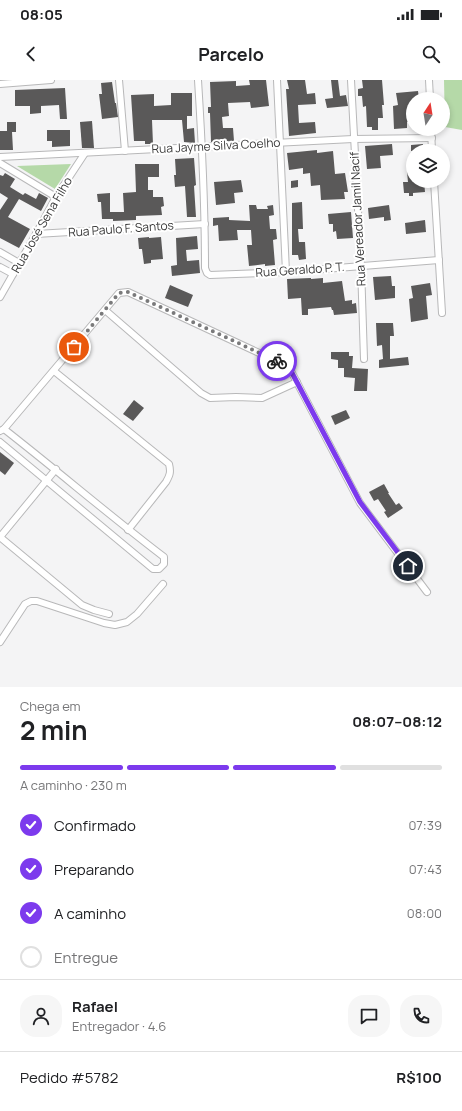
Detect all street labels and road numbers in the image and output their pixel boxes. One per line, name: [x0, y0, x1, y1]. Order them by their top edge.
street label: Rua Jayme Silva Coelho: [151, 134, 281, 157]
street label: Rua Vereador Jamil Nacif: [345, 151, 370, 287]
street label: Rua José Sena Filho: [7, 174, 76, 276]
street label: Rua Paulo F. Santos: [67, 216, 174, 241]
street label: Rua Geraldo P. T.: [255, 258, 345, 281]

